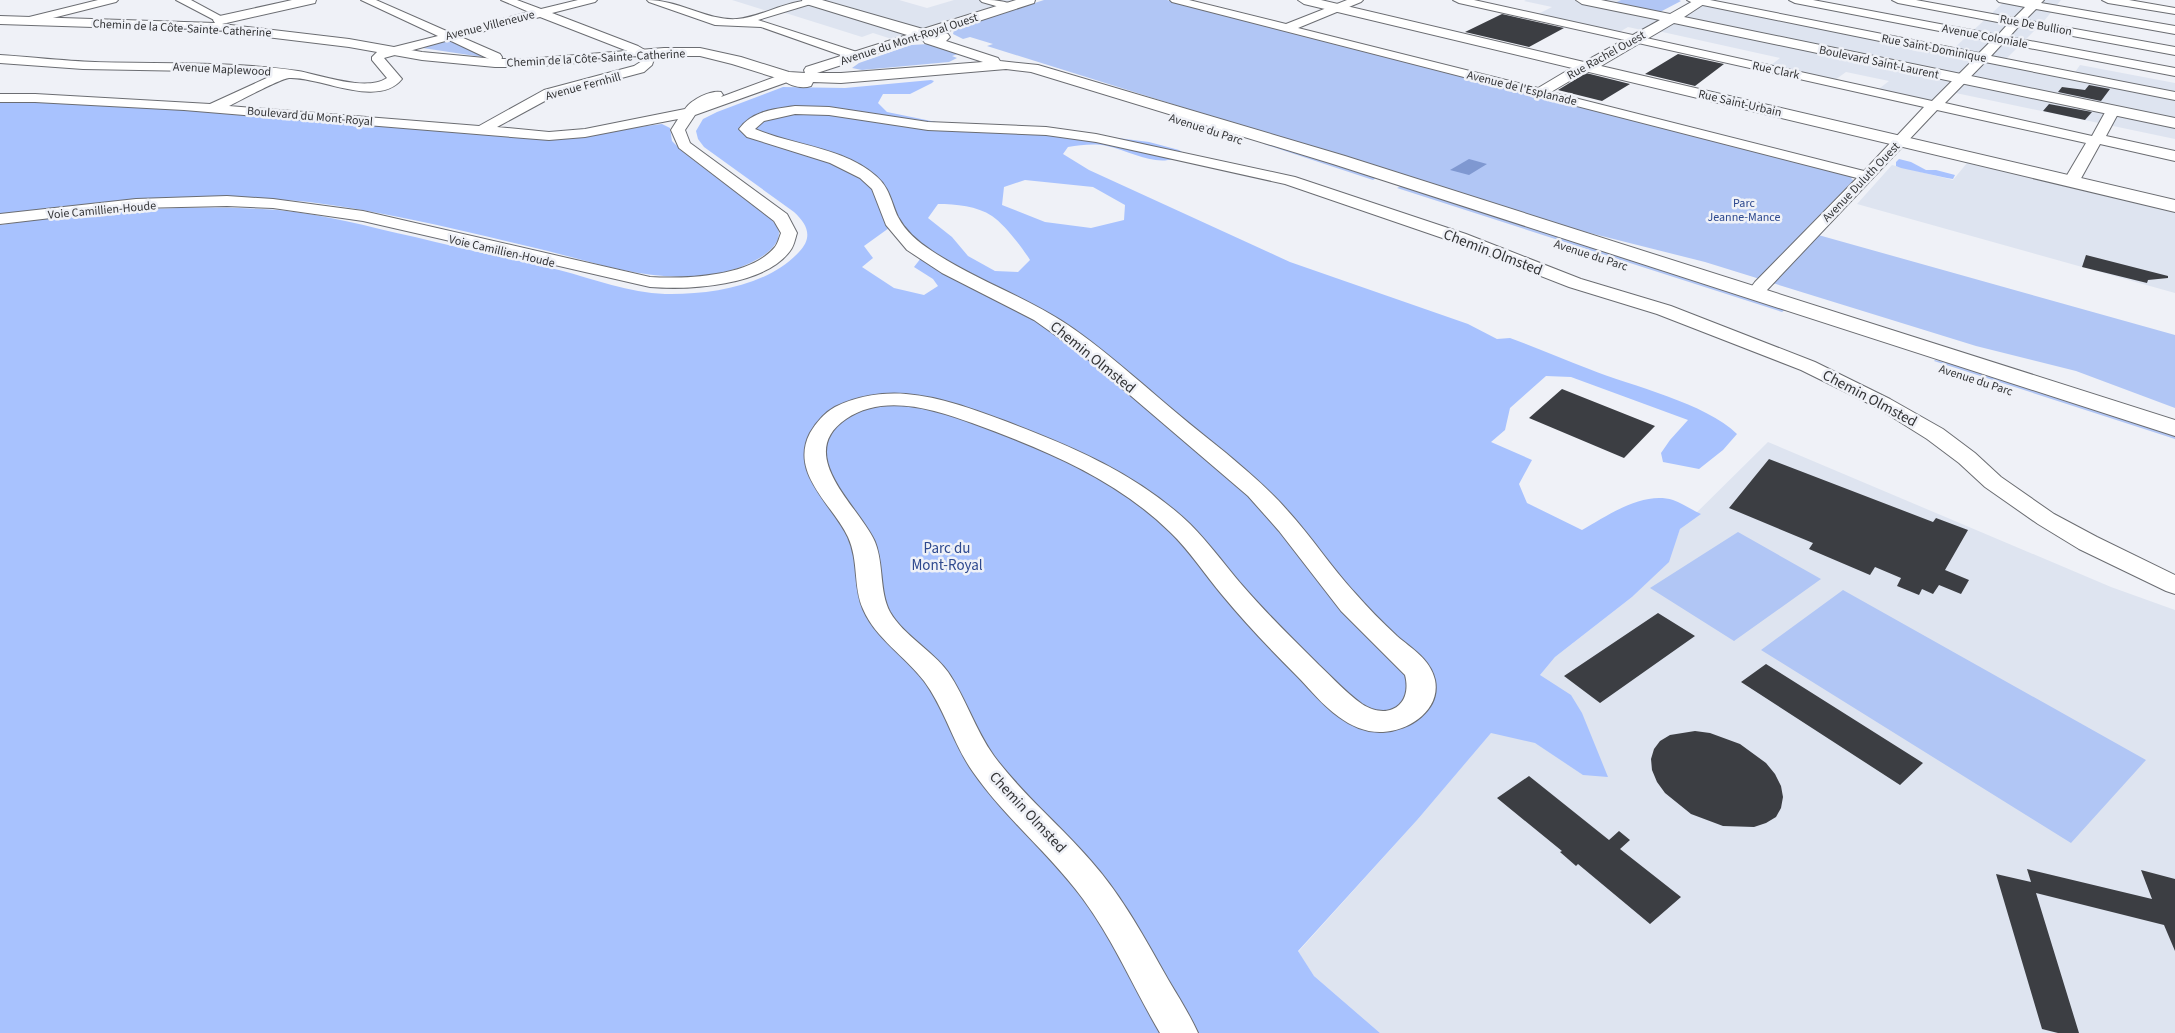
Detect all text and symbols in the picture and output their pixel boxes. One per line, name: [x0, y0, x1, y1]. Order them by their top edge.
street label: Avenue Villeneuve: [444, 6, 536, 45]
street label: Avenue du Mont-Royal Ouest: [838, 9, 980, 70]
street label: Rue De Bullion: [1998, 11, 2073, 40]
street label: Chemin de la Côte-Sainte-Catherine: [92, 15, 272, 42]
street label: Avenue Coloniale: [1941, 20, 2029, 53]
street label: Rue Rachel Ouest: [1564, 27, 1649, 84]
street label: Rue Saint-Dominique: [1880, 30, 1988, 67]
street label: Boulevard Saint-Laurent: [1817, 41, 1940, 84]
street label: Chemin de la Côte-Sainte-Catherine: [506, 45, 686, 72]
street label: Rue Clark: [1751, 57, 1801, 84]
street label: Avenue Maplewood: [173, 58, 271, 81]
street label: Avenue de l'Esplanade: [1465, 67, 1579, 110]
street label: Avenue Fernhill: [544, 68, 623, 105]
street label: Rue Saint-Urbain: [1697, 86, 1783, 121]
street label: Boulevard du Mont-Royal: [246, 103, 374, 130]
street label: Avenue du Parc: [1167, 110, 1245, 150]
street label: Avenue Duluth Ouest: [1819, 139, 1904, 226]
park label: Parc Jeanne-Mance: [1707, 195, 1781, 226]
street label: Voie Camillien-Houde: [47, 197, 157, 224]
street label: Chemin Olmsted: [1440, 224, 1545, 281]
street label: Voie Camillien-Houde: [447, 231, 557, 272]
street label: Avenue du Parc: [1552, 236, 1630, 276]
street label: Chemin Olmsted: [1046, 316, 1140, 398]
street label: Avenue du Parc: [1937, 361, 2015, 401]
street label: Chemin Olmsted: [1819, 365, 1921, 432]
park label: Parc du Mont-Royal: [911, 538, 983, 576]
street label: Chemin Olmsted: [984, 767, 1071, 858]

